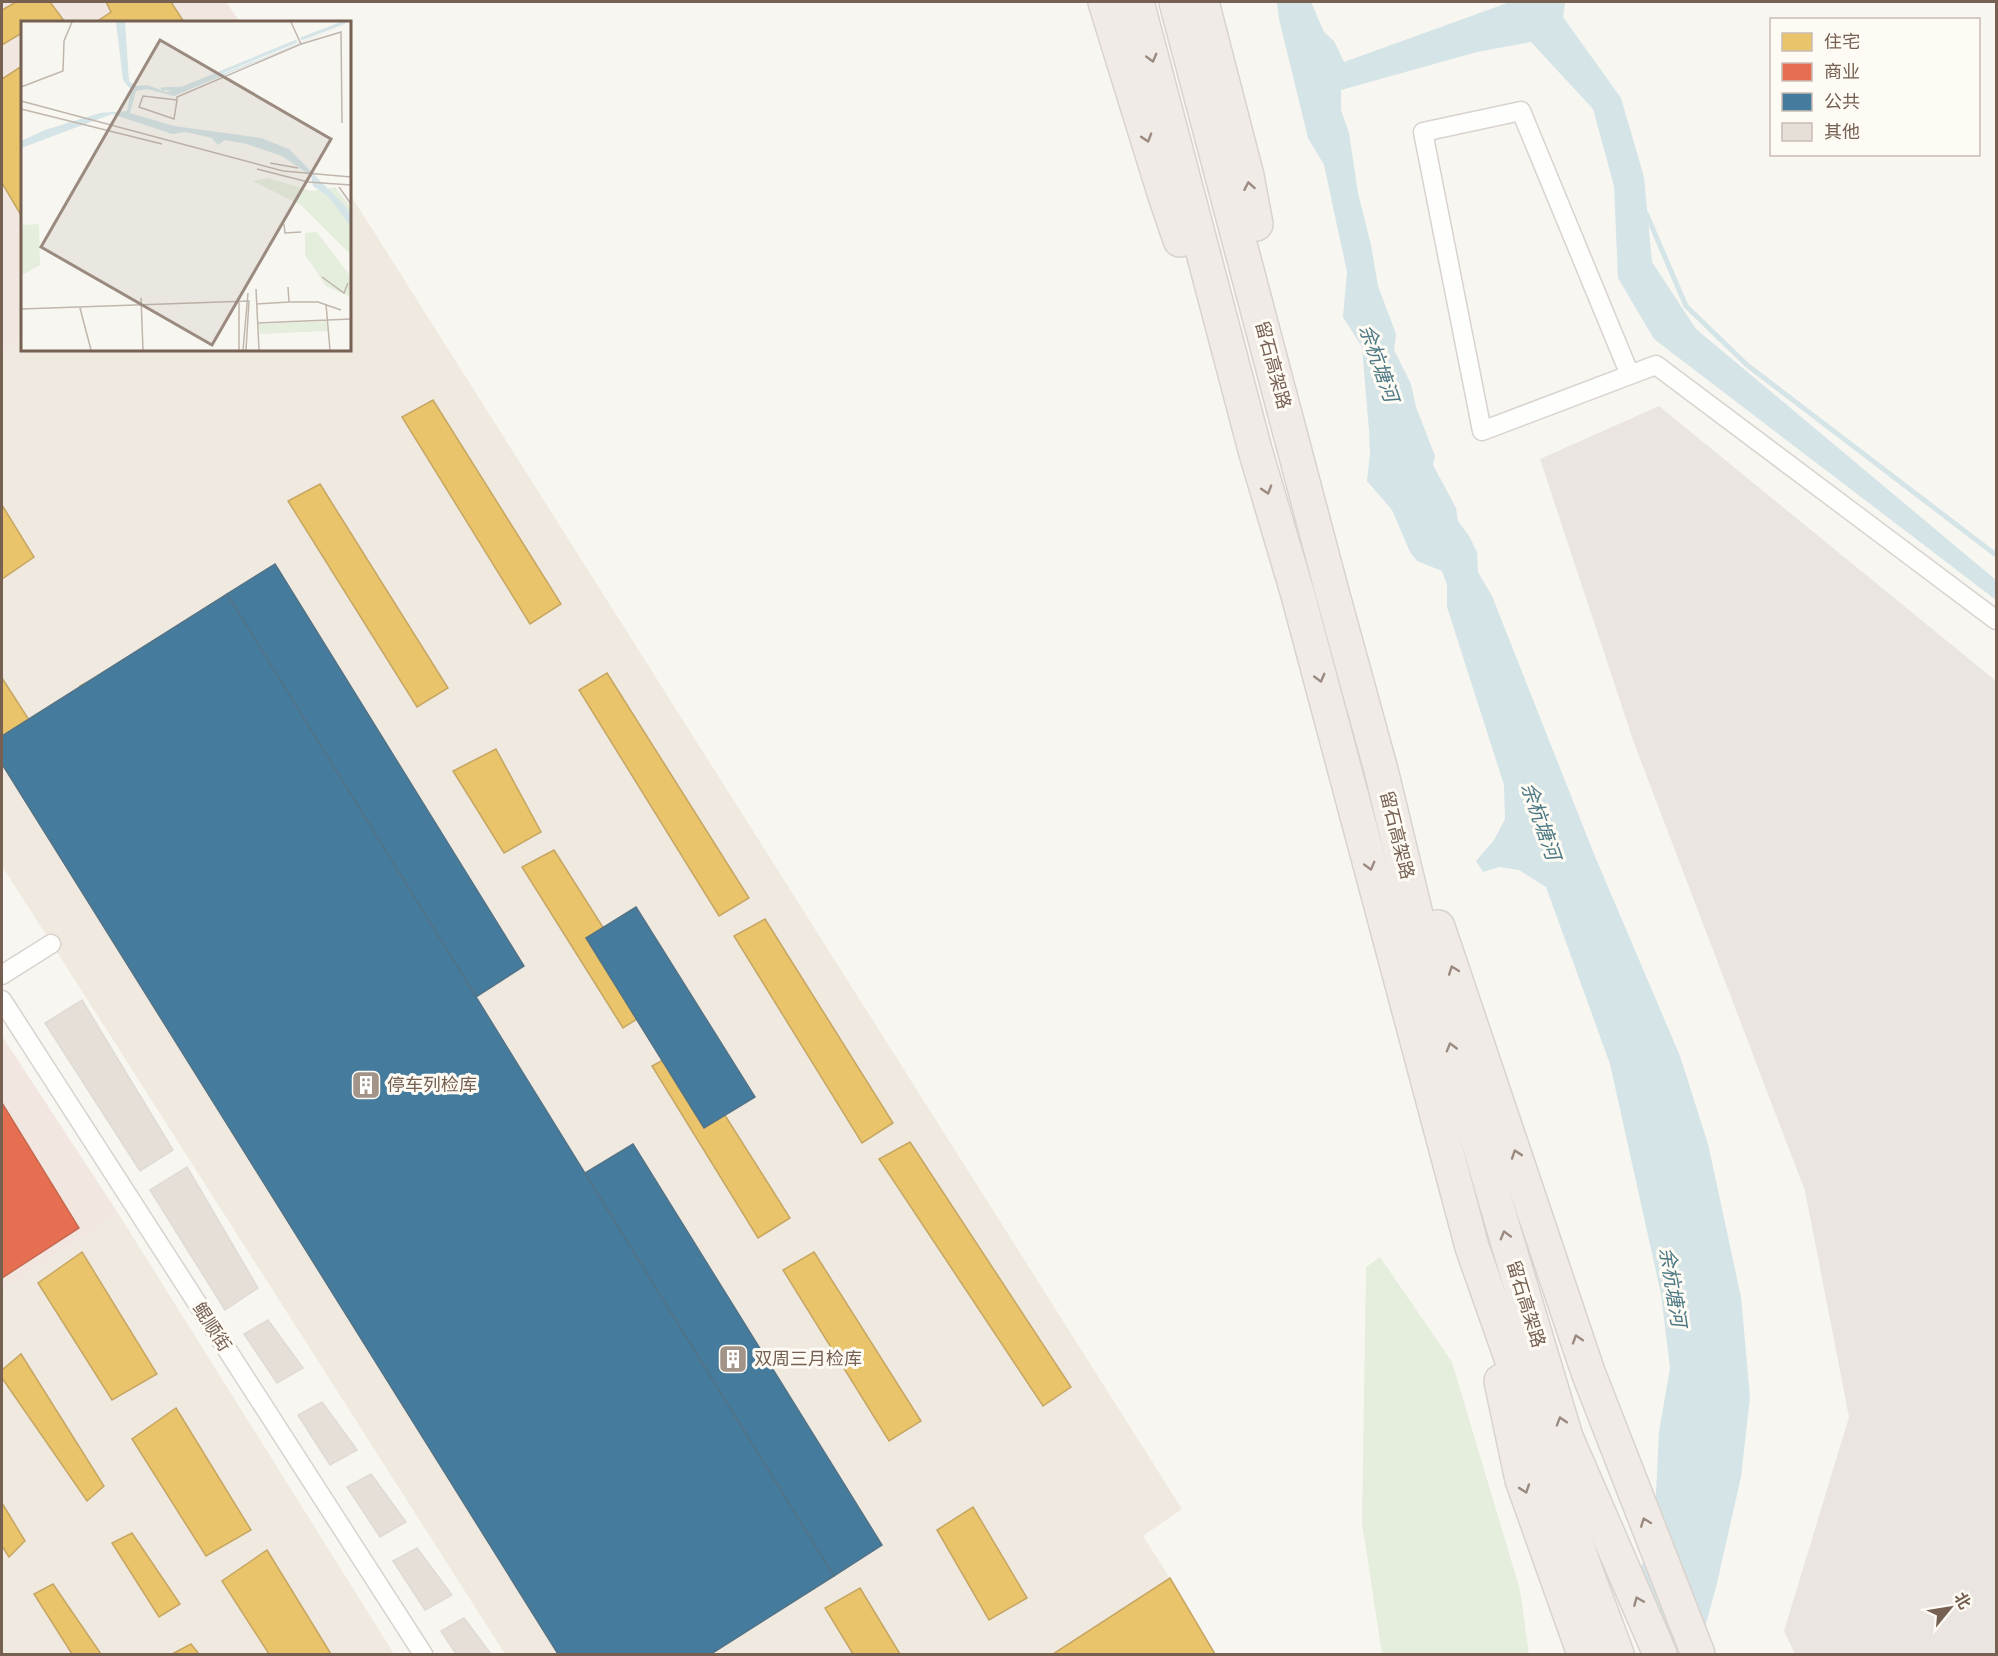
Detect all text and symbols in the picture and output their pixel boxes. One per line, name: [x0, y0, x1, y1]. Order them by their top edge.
legend: [1770, 18, 1980, 156]
inset map: [21, 21, 351, 351]
text: 住宅: [1824, 29, 1860, 53]
one-way arrow: [1145, 53, 1158, 63]
text: 商业: [1824, 59, 1860, 83]
text: 公共: [1824, 89, 1860, 113]
text: 其他: [1824, 119, 1860, 143]
one-way arrow: [1140, 132, 1152, 143]
one-way arrow: [1243, 181, 1256, 191]
street label: 留石高架路: [1251, 318, 1297, 411]
water label: 余杭塘河: [1354, 321, 1407, 409]
one-way arrow: [1260, 484, 1272, 495]
one-way arrow: [1313, 672, 1325, 683]
water label: 余杭塘河: [1516, 779, 1569, 867]
street label: 留石高架路: [1375, 788, 1421, 881]
one-way arrow: [1362, 861, 1375, 871]
one-way arrow: [1448, 965, 1461, 975]
one-way arrow: [1446, 1042, 1458, 1053]
building icon: 停车列检库: [350, 1069, 382, 1101]
place label: 停车列检库: [387, 1072, 477, 1096]
one-way arrow: [1510, 1149, 1523, 1160]
one-way arrow: [1500, 1230, 1512, 1240]
water label: 余杭塘河: [1654, 1245, 1694, 1332]
street label: 留石高架路: [1502, 1257, 1552, 1350]
street label: 鲲顺街: [188, 1297, 238, 1356]
one-way arrow: [1572, 1334, 1584, 1345]
building icon: 双周三月检库: [717, 1343, 749, 1375]
place label: 双周三月检库: [754, 1346, 862, 1370]
one-way arrow: [1556, 1416, 1568, 1427]
one-way arrow: [1518, 1483, 1531, 1494]
one-way arrow: [1639, 1517, 1652, 1528]
north arrow: [1920, 1578, 1980, 1638]
text: 北: [1949, 1588, 1977, 1613]
one-way arrow: [1633, 1596, 1645, 1607]

